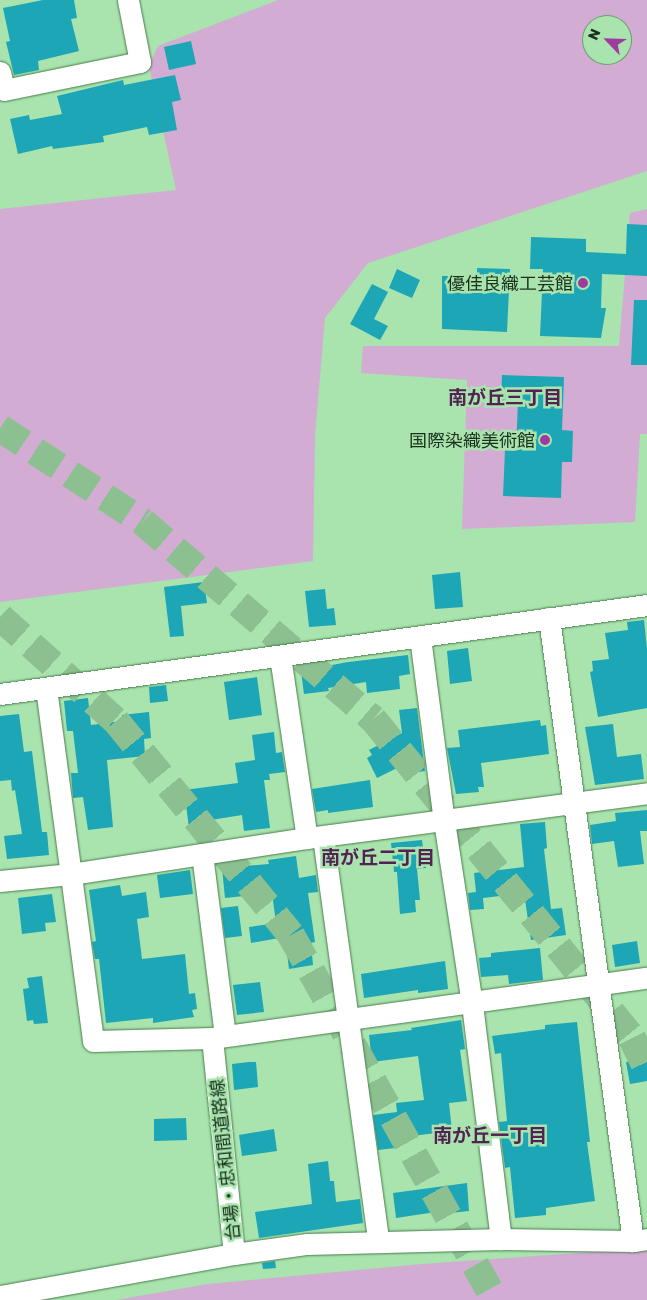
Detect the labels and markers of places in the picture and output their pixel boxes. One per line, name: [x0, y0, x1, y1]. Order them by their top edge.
place label: 優佳良織工芸館: [447, 272, 573, 294]
marker: 優佳良織工芸館: [577, 277, 589, 289]
place label: 国際染織美術館: [409, 429, 535, 451]
marker: 国際染織美術館: [539, 434, 551, 446]

